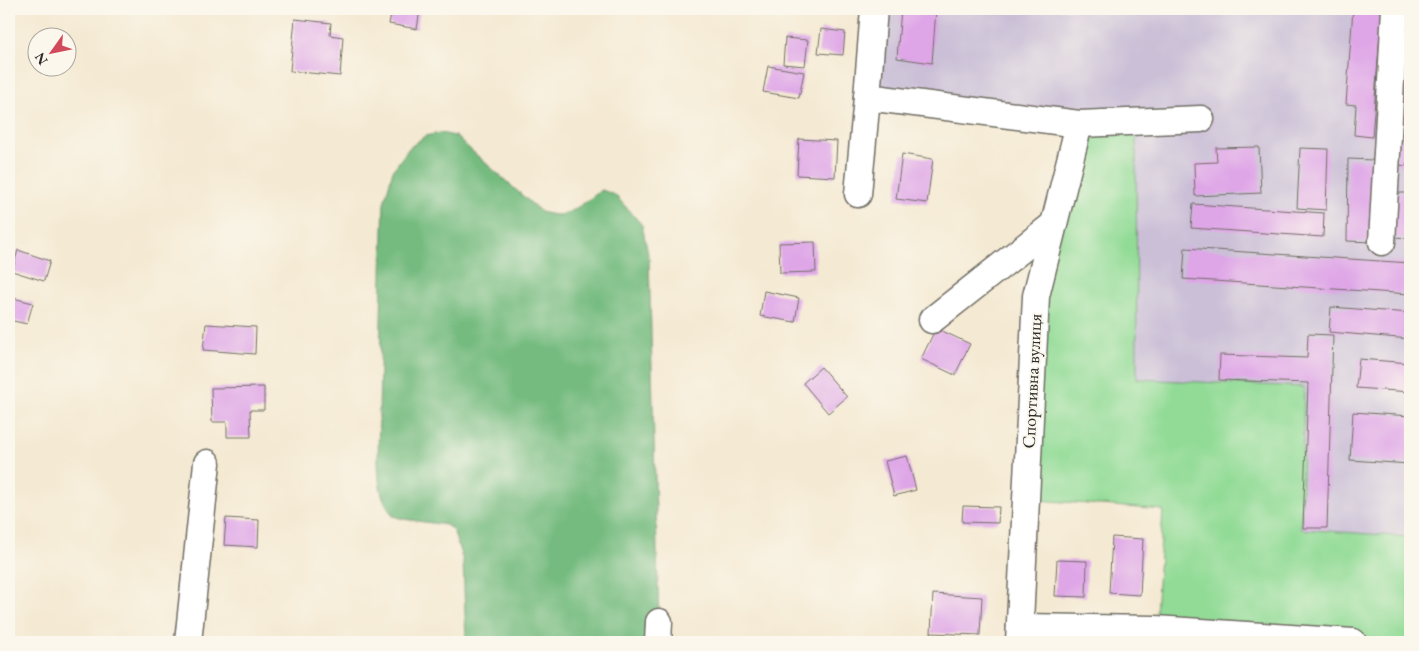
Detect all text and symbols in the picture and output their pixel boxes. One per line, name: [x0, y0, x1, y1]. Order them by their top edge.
north arrow: [28, 28, 78, 78]
text: N: [30, 49, 52, 69]
street label: Спортивна вулиця: [1016, 313, 1047, 449]

